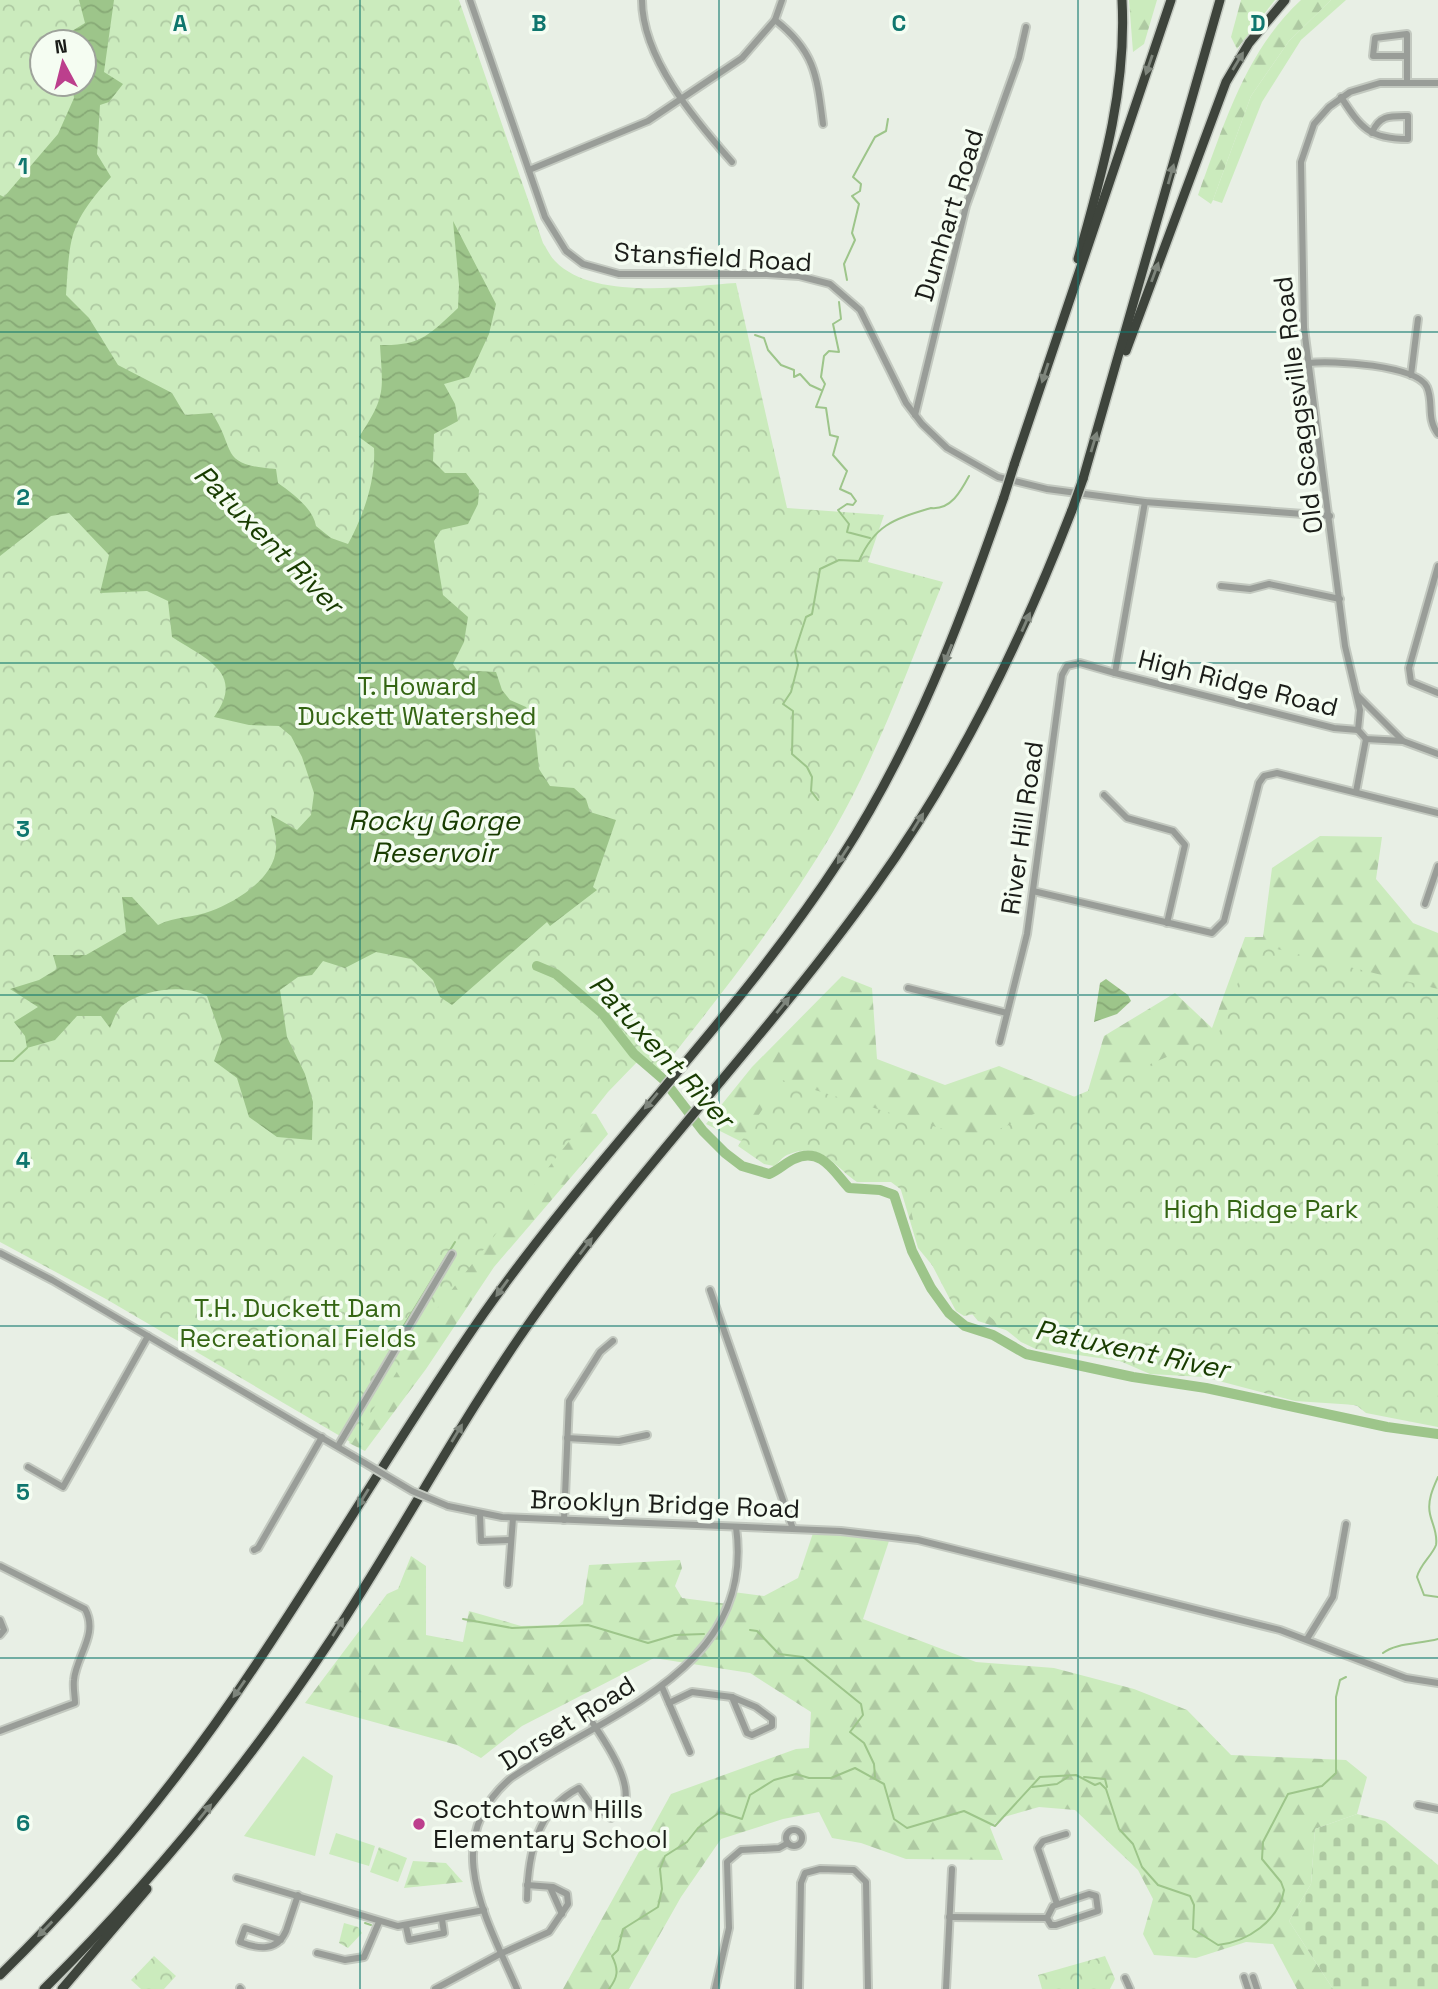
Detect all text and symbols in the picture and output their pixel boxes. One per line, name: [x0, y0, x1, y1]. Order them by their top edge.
text: A: [173, 8, 188, 38]
text: B: [531, 8, 547, 38]
text: C: [892, 8, 906, 38]
text: D: [1250, 8, 1266, 38]
north arrow: [28, 28, 98, 98]
text: N: [53, 33, 69, 60]
one-way arrow: [1232, 51, 1244, 70]
one-way arrow: [1144, 54, 1154, 75]
street label: Dumhart Road: [907, 125, 991, 305]
text: 1: [18, 151, 28, 181]
one-way arrow: [1166, 164, 1176, 185]
street label: Stansfield Road: [613, 235, 813, 279]
one-way arrow: [1150, 262, 1161, 283]
street label: Old Scaggsville Road: [1265, 274, 1331, 536]
one-way arrow: [1039, 363, 1050, 384]
one-way arrow: [1090, 431, 1100, 452]
water label: Patuxent River: [187, 457, 354, 624]
text: 2: [16, 482, 30, 512]
one-way arrow: [1021, 612, 1032, 633]
street label: High Ridge Road: [1135, 642, 1341, 724]
one-way arrow: [942, 643, 953, 664]
park label: T. Howard Duckett Watershed: [297, 669, 537, 733]
street label: River Hill Road: [993, 739, 1051, 917]
water label: Rocky Gorge Reservoir: [348, 802, 521, 870]
one-way arrow: [911, 813, 924, 832]
text: 3: [16, 814, 30, 844]
one-way arrow: [836, 845, 849, 865]
water label: Patuxent River: [582, 967, 745, 1138]
one-way arrow: [775, 996, 791, 1014]
one-way arrow: [644, 1093, 659, 1110]
text: 4: [16, 1145, 31, 1175]
park label: High Ridge Park: [1163, 1192, 1359, 1226]
one-way arrow: [578, 1237, 593, 1255]
one-way arrow: [495, 1279, 509, 1297]
park label: T.H. Duckett Dam Recreational Fields: [179, 1291, 417, 1355]
water label: Patuxent River: [1032, 1311, 1235, 1388]
one-way arrow: [451, 1424, 463, 1443]
text: 5: [16, 1477, 30, 1507]
street label: Brooklyn Bridge Road: [529, 1482, 801, 1526]
one-way arrow: [357, 1489, 370, 1508]
one-way arrow: [332, 1618, 345, 1637]
street label: Dorset Road: [493, 1668, 641, 1778]
one-way arrow: [232, 1680, 246, 1698]
place label: Scotchtown Hills Elementary School: [433, 1792, 668, 1856]
one-way arrow: [198, 1803, 213, 1821]
text: 6: [16, 1808, 30, 1838]
marker: Scotchtown Hills Elementary School: [411, 1816, 427, 1832]
one-way arrow: [37, 1920, 54, 1937]

